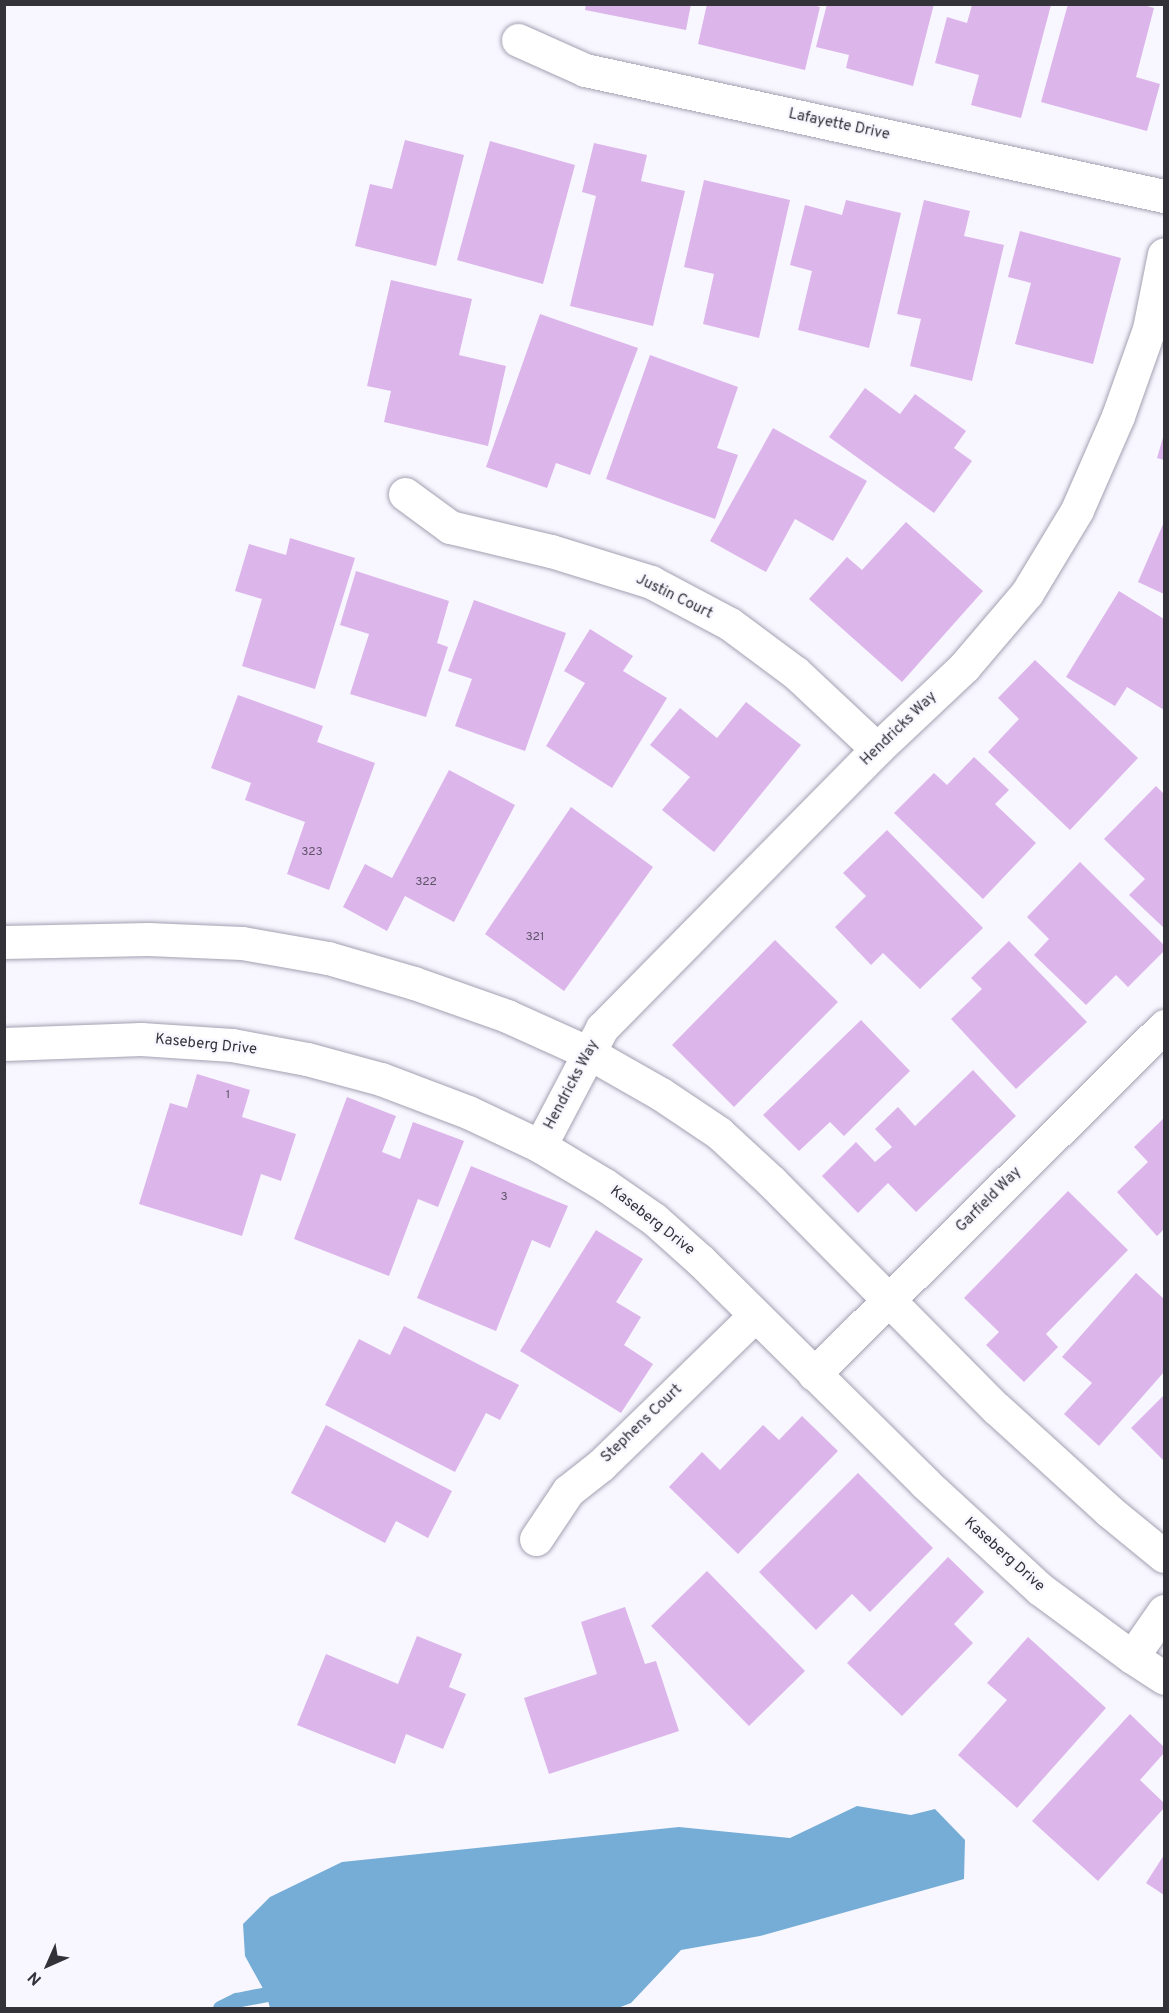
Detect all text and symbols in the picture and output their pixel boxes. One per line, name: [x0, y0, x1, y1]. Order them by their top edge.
street label: Lafayette Drive: [787, 105, 891, 145]
street label: Justin Court: [633, 571, 715, 623]
street label: Hendricks Way: [857, 688, 941, 770]
house number: 323: [301, 846, 323, 860]
house number: 322: [415, 876, 437, 890]
house number: 321: [526, 931, 544, 945]
street label: Kaseberg Drive: [154, 1031, 258, 1059]
street label: Hendricks Way: [541, 1037, 603, 1133]
house number: 1: [226, 1089, 230, 1103]
street label: Garfield Way: [953, 1164, 1025, 1236]
street label: Kaseberg Drive: [606, 1182, 698, 1260]
house number: 3: [500, 1191, 508, 1205]
street label: Stephens Court: [598, 1381, 686, 1467]
street label: Kaseberg Drive: [960, 1514, 1048, 1596]
north arrow: [18, 1935, 78, 1995]
text: N: [24, 1967, 46, 1989]

